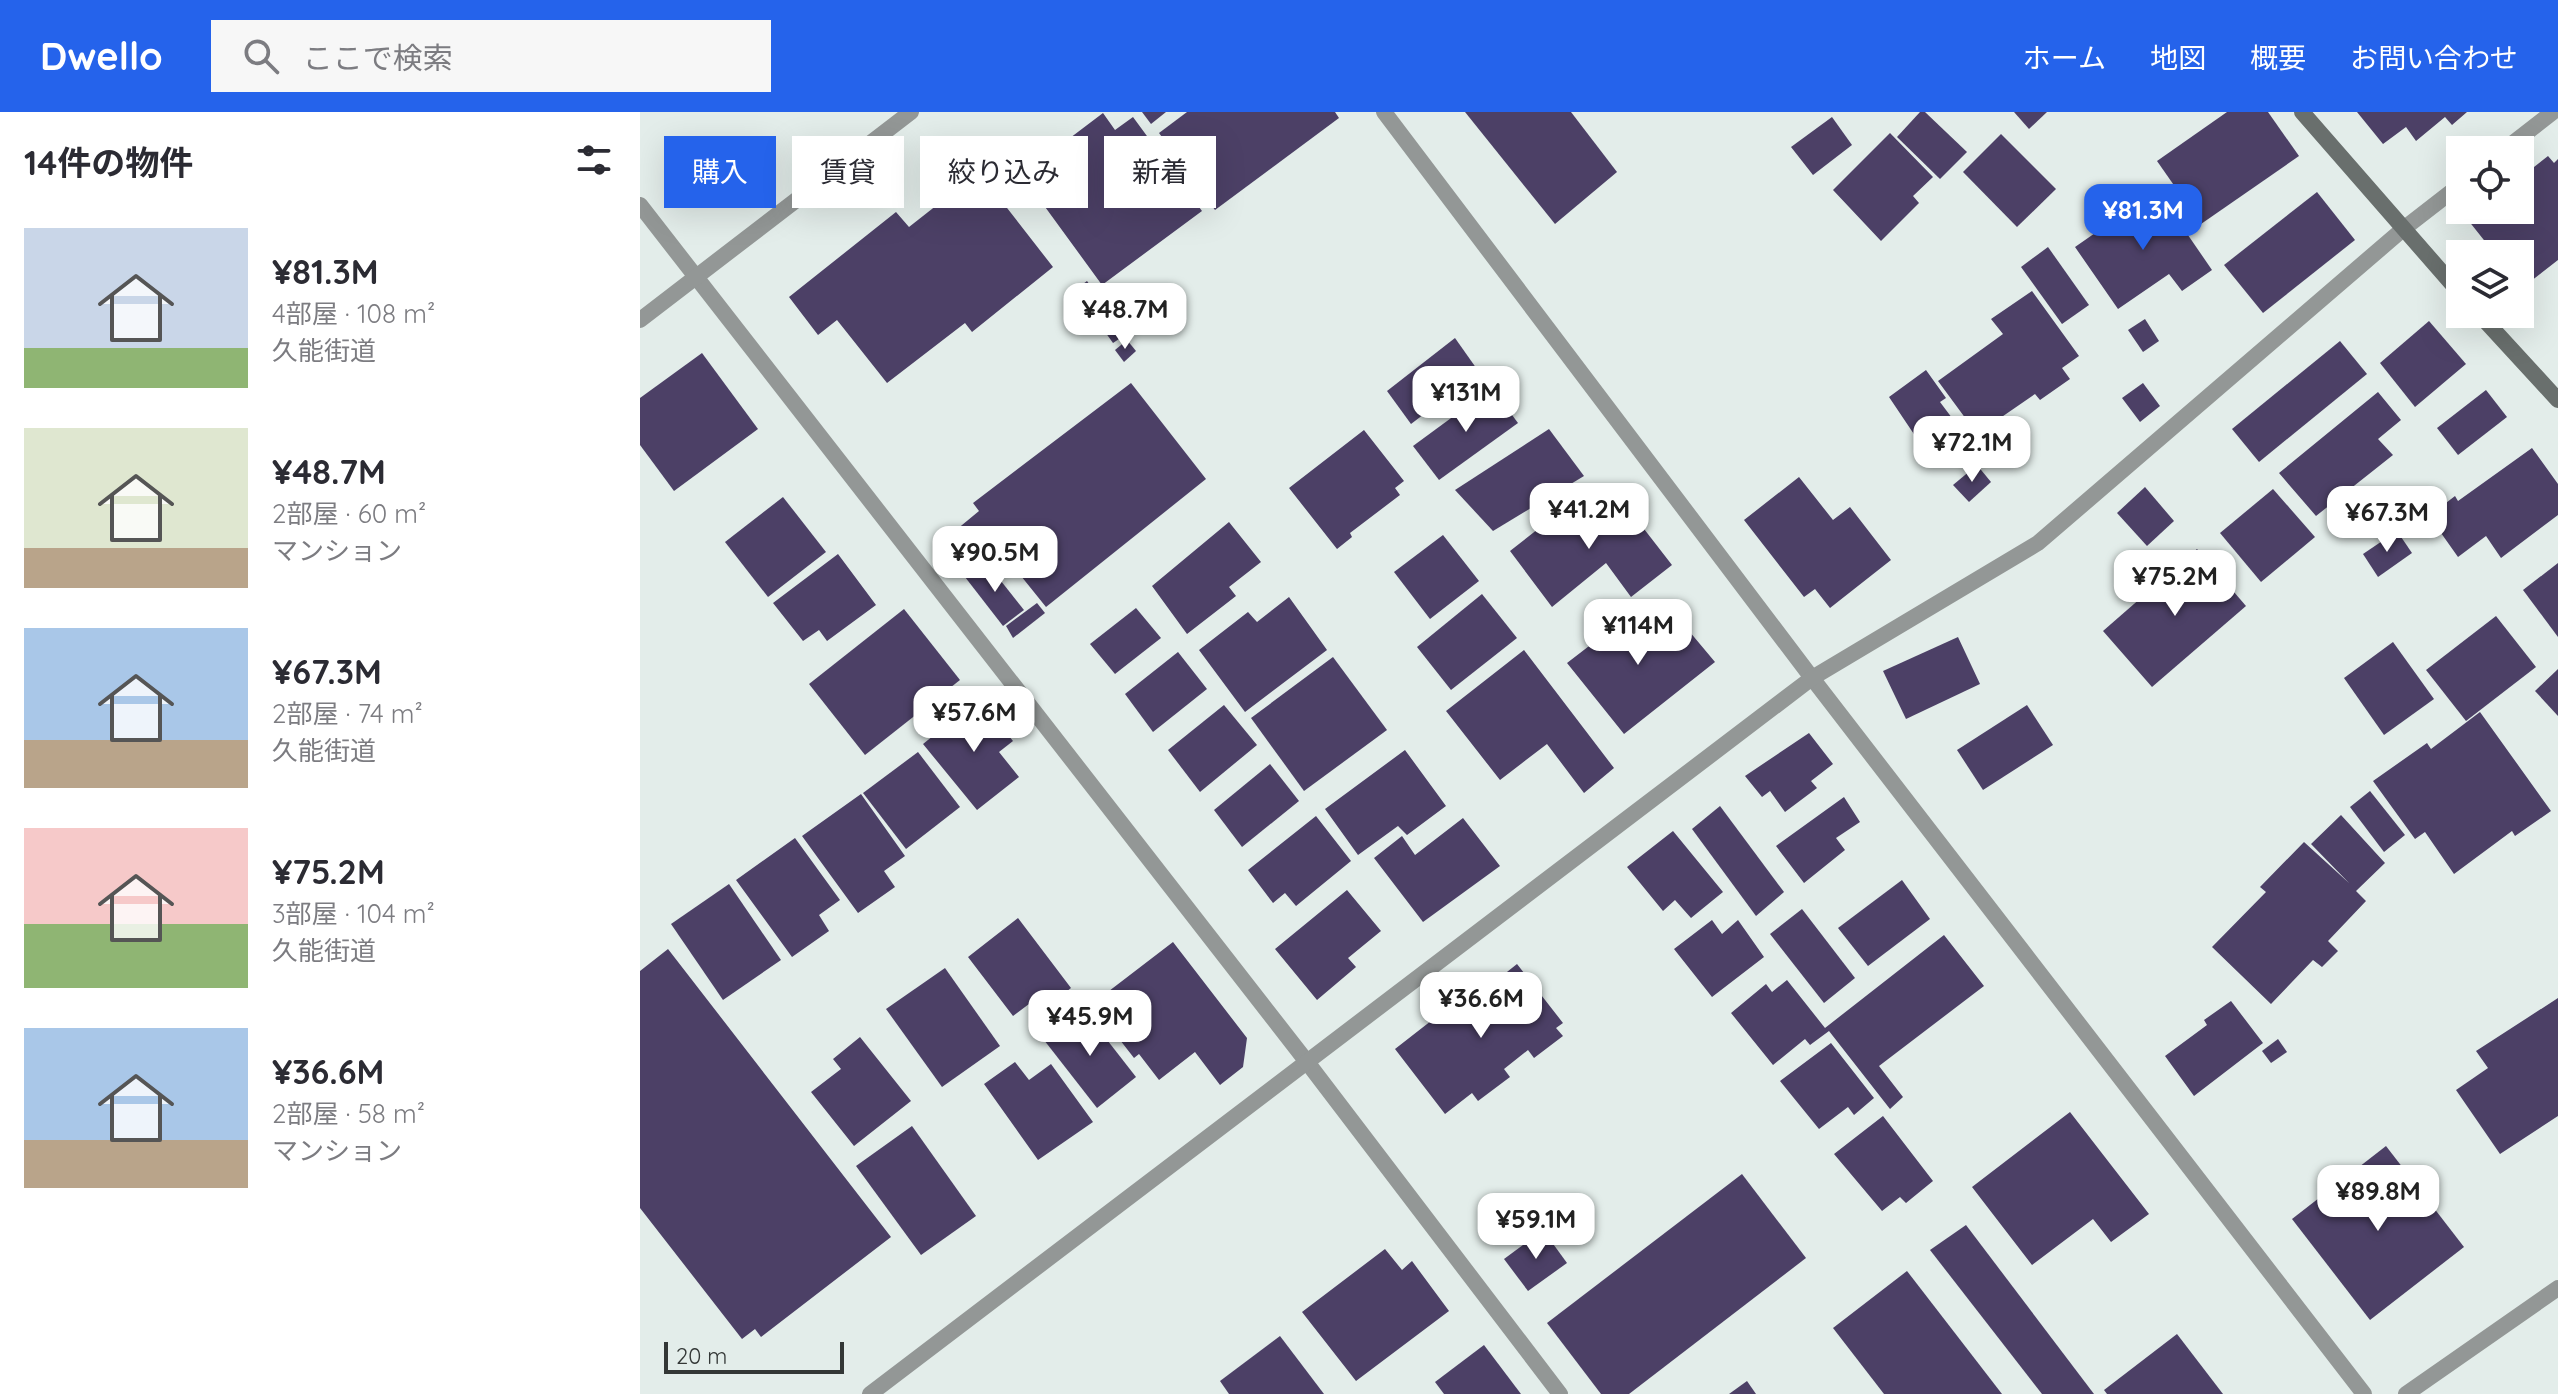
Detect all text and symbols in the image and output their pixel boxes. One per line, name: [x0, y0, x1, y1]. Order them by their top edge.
search box: [211, 20, 771, 92]
text: Dwello: [40, 32, 163, 80]
icon: search: [239, 34, 283, 78]
text: ここで検索: [303, 39, 453, 77]
text: ホーム: [2023, 40, 2106, 75]
text: 地図: [2150, 40, 2206, 75]
text: 概要: [2250, 40, 2306, 75]
text: お問い合わせ: [2350, 40, 2518, 75]
chip: 購入: [664, 136, 776, 208]
chip: 賃貸: [792, 136, 904, 208]
chip: 絞り込み: [920, 136, 1088, 208]
chip: 新着: [1104, 136, 1216, 208]
map controls: [2446, 136, 2534, 328]
button: locate: [2446, 136, 2534, 224]
icon: filters: [572, 138, 616, 182]
text: 14件の物件: [24, 141, 193, 184]
pin: ¥81.3M: [2078, 184, 2208, 252]
text: ¥81.3M: [2102, 193, 2184, 226]
button: layers: [2446, 240, 2534, 328]
text: ¥81.3M: [272, 250, 379, 293]
icon: home: [88, 260, 184, 356]
pin: ¥48.7M: [1060, 283, 1190, 351]
text: ¥48.7M: [1081, 292, 1169, 325]
text: 4部屋 · 108 m²: [272, 297, 435, 330]
text: 久能街道: [272, 334, 376, 367]
pin: ¥131M: [1410, 366, 1522, 434]
text: ¥131M: [1431, 375, 1501, 408]
pin: ¥72.1M: [1907, 416, 2037, 484]
text: ¥72.1M: [1931, 425, 2013, 458]
text: ¥48.7M: [272, 450, 386, 493]
icon: home: [88, 460, 184, 556]
pin: ¥41.2M: [1524, 483, 1654, 551]
pin: ¥67.3M: [2322, 486, 2452, 554]
text: ¥41.2M: [1548, 492, 1630, 525]
text: ¥67.3M: [2345, 495, 2429, 528]
text: 2部屋 · 60 m²: [272, 497, 426, 530]
pin: ¥90.5M: [930, 526, 1060, 594]
text: マンション: [272, 534, 402, 567]
text: ¥90.5M: [951, 535, 1039, 568]
pin: ¥75.2M: [2110, 550, 2240, 618]
text: ¥75.2M: [2132, 559, 2218, 592]
pin: ¥114M: [1582, 599, 1694, 667]
text: ¥114M: [1602, 608, 1674, 641]
text: ¥67.3M: [272, 650, 382, 693]
icon: home: [88, 660, 184, 756]
pin: ¥57.6M: [909, 686, 1039, 754]
text: ¥57.6M: [931, 695, 1017, 728]
text: 2部屋 · 74 m²: [272, 697, 423, 730]
text: 久能街道: [272, 734, 376, 767]
text: ¥75.2M: [272, 850, 385, 893]
icon: home: [88, 860, 184, 956]
text: 3部屋 · 104 m²: [272, 897, 435, 930]
text: 久能街道: [272, 934, 376, 967]
pin: ¥36.6M: [1416, 972, 1546, 1040]
text: ¥36.6M: [1438, 981, 1524, 1014]
pin: ¥45.9M: [1025, 990, 1155, 1058]
text: ¥45.9M: [1046, 999, 1134, 1032]
text: ¥36.6M: [272, 1050, 384, 1093]
icon: home: [88, 1060, 184, 1156]
text: 2部屋 · 58 m²: [272, 1097, 425, 1130]
text: マンション: [272, 1134, 402, 1167]
pin: ¥89.8M: [2313, 1165, 2443, 1233]
text: ¥89.8M: [2335, 1174, 2421, 1207]
pin: ¥59.1M: [1471, 1193, 1601, 1261]
text: ¥59.1M: [1496, 1202, 1576, 1235]
scale bar: [664, 1338, 844, 1374]
text: 20 m: [676, 1342, 727, 1370]

